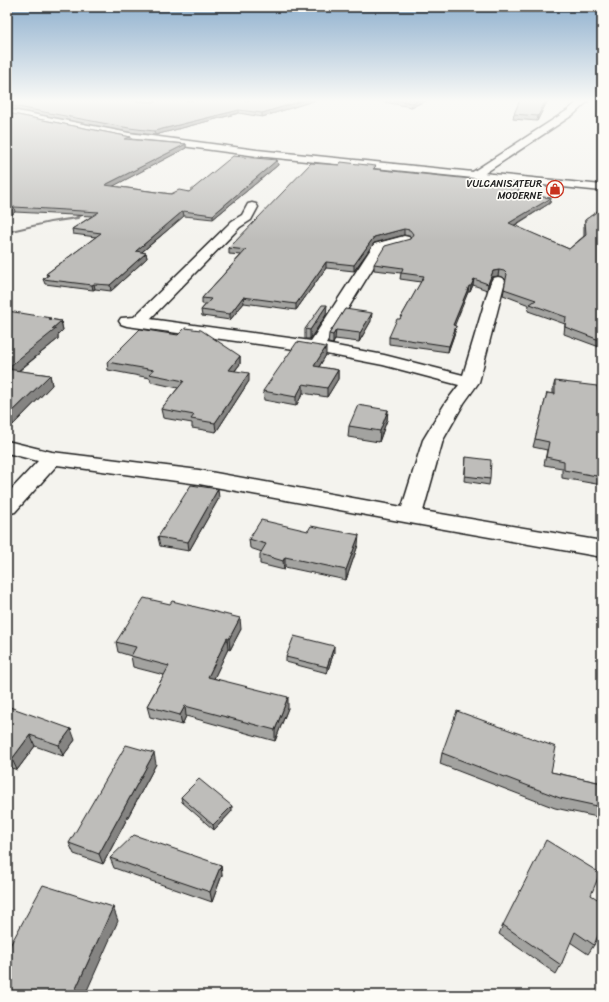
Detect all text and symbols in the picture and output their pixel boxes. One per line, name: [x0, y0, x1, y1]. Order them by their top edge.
place label: VULCANISATEUR MODERNE: [467, 175, 543, 205]
shop icon: VULCANISATEUR MODERNE: [545, 179, 565, 199]

